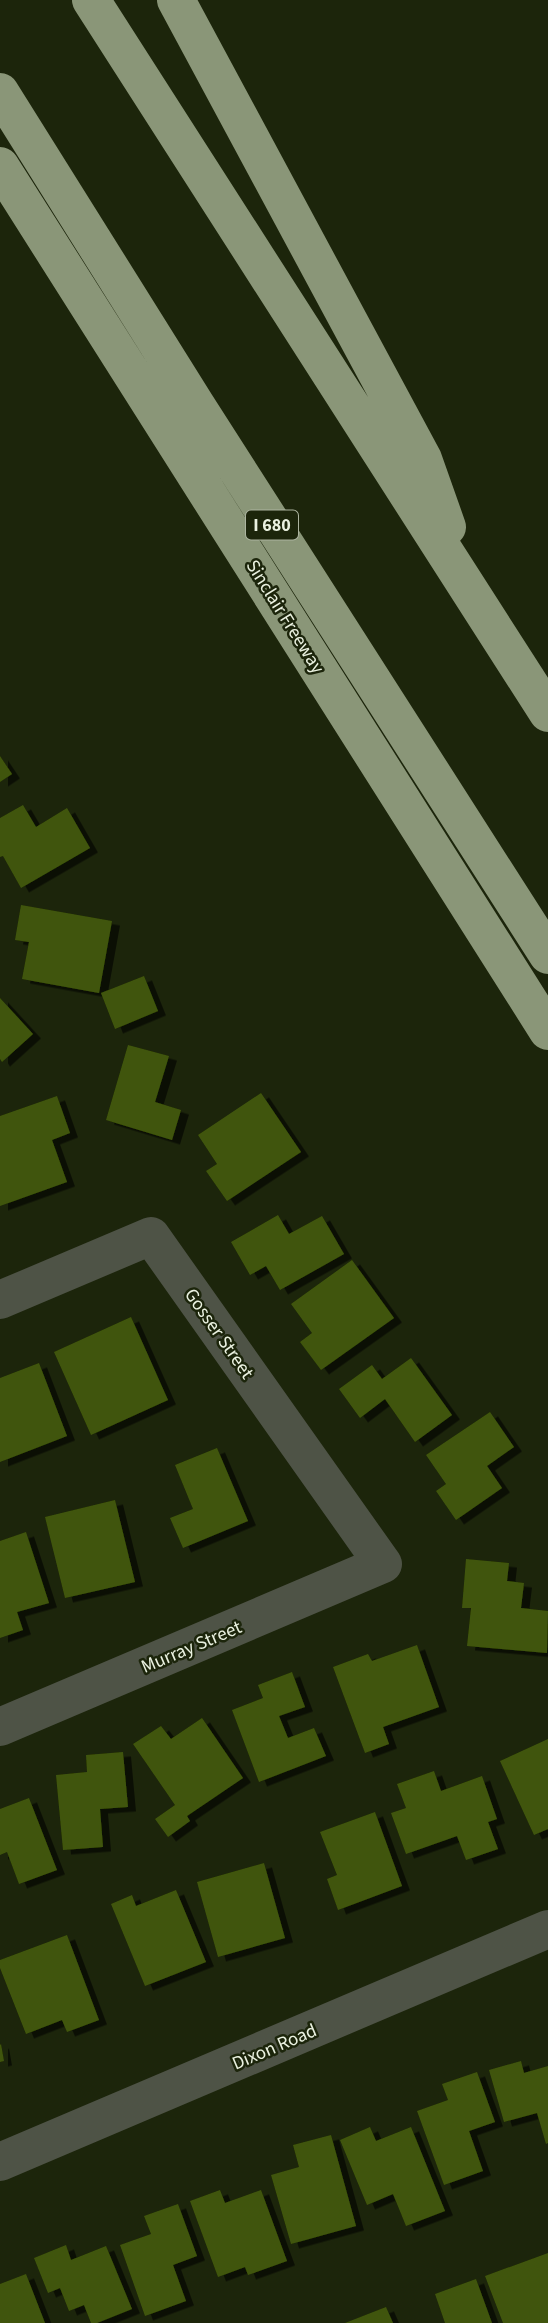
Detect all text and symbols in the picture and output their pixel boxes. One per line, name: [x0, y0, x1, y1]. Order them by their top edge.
road number: I 680: [246, 510, 298, 540]
street label: Sinclair Freeway: [239, 555, 331, 679]
street label: Gosser Street: [178, 1283, 260, 1385]
street label: Murray Street: [137, 1614, 247, 1681]
street label: Dixon Road: [228, 2017, 321, 2077]

